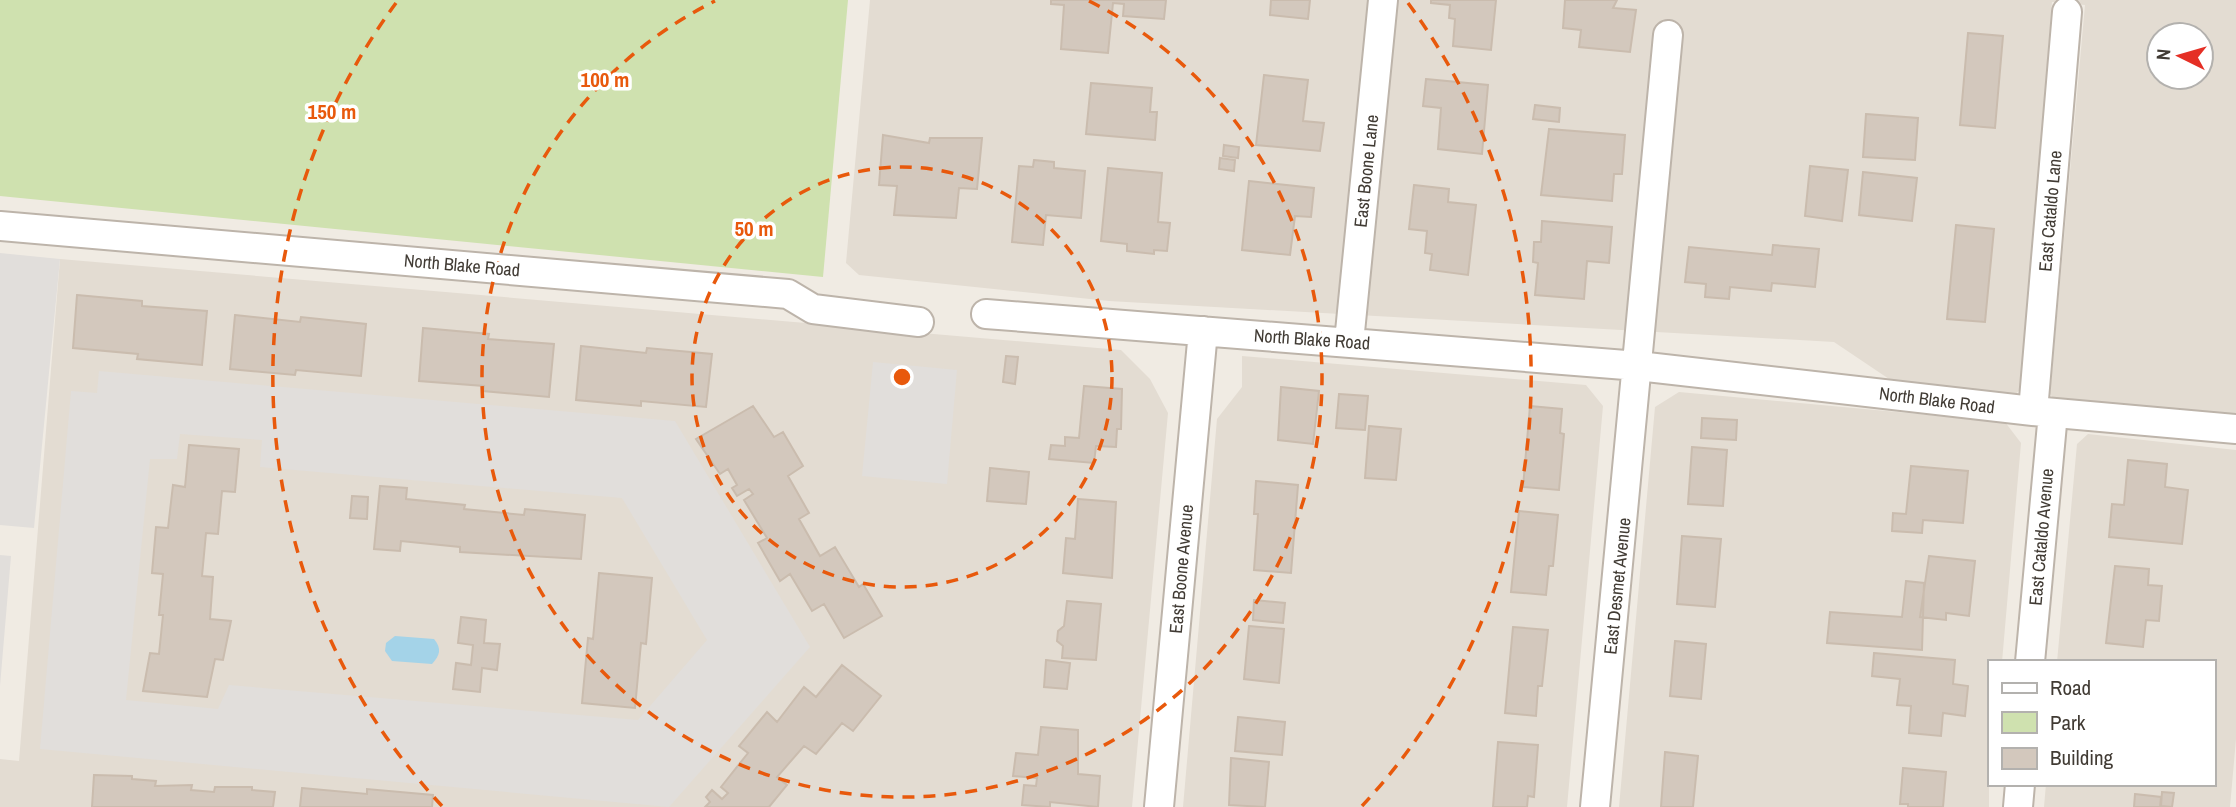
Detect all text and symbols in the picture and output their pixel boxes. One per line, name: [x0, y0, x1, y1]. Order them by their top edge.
north arrow: [2145, 21, 2215, 91]
text: N: [2150, 48, 2177, 61]
text: 100 m: [581, 65, 629, 94]
text: 150 m: [308, 97, 356, 126]
street label: East Boone Lane: [1348, 113, 1384, 229]
street label: East Cataldo Lane: [2032, 149, 2068, 273]
text: 50 m: [734, 214, 774, 243]
street label: North Blake Road: [403, 247, 521, 283]
street label: North Blake Road: [1253, 322, 1371, 356]
centre of rings: [890, 365, 914, 389]
street label: North Blake Road: [1878, 380, 1996, 420]
street label: East Cataldo Avenue: [2023, 467, 2059, 607]
street label: East Boone Avenue: [1163, 503, 1199, 635]
street label: East Desmet Avenue: [1597, 516, 1637, 656]
legend: [1988, 660, 2215, 786]
text: Road: [2050, 673, 2091, 702]
text: Park: [2050, 708, 2086, 737]
text: Building: [2050, 743, 2114, 772]

